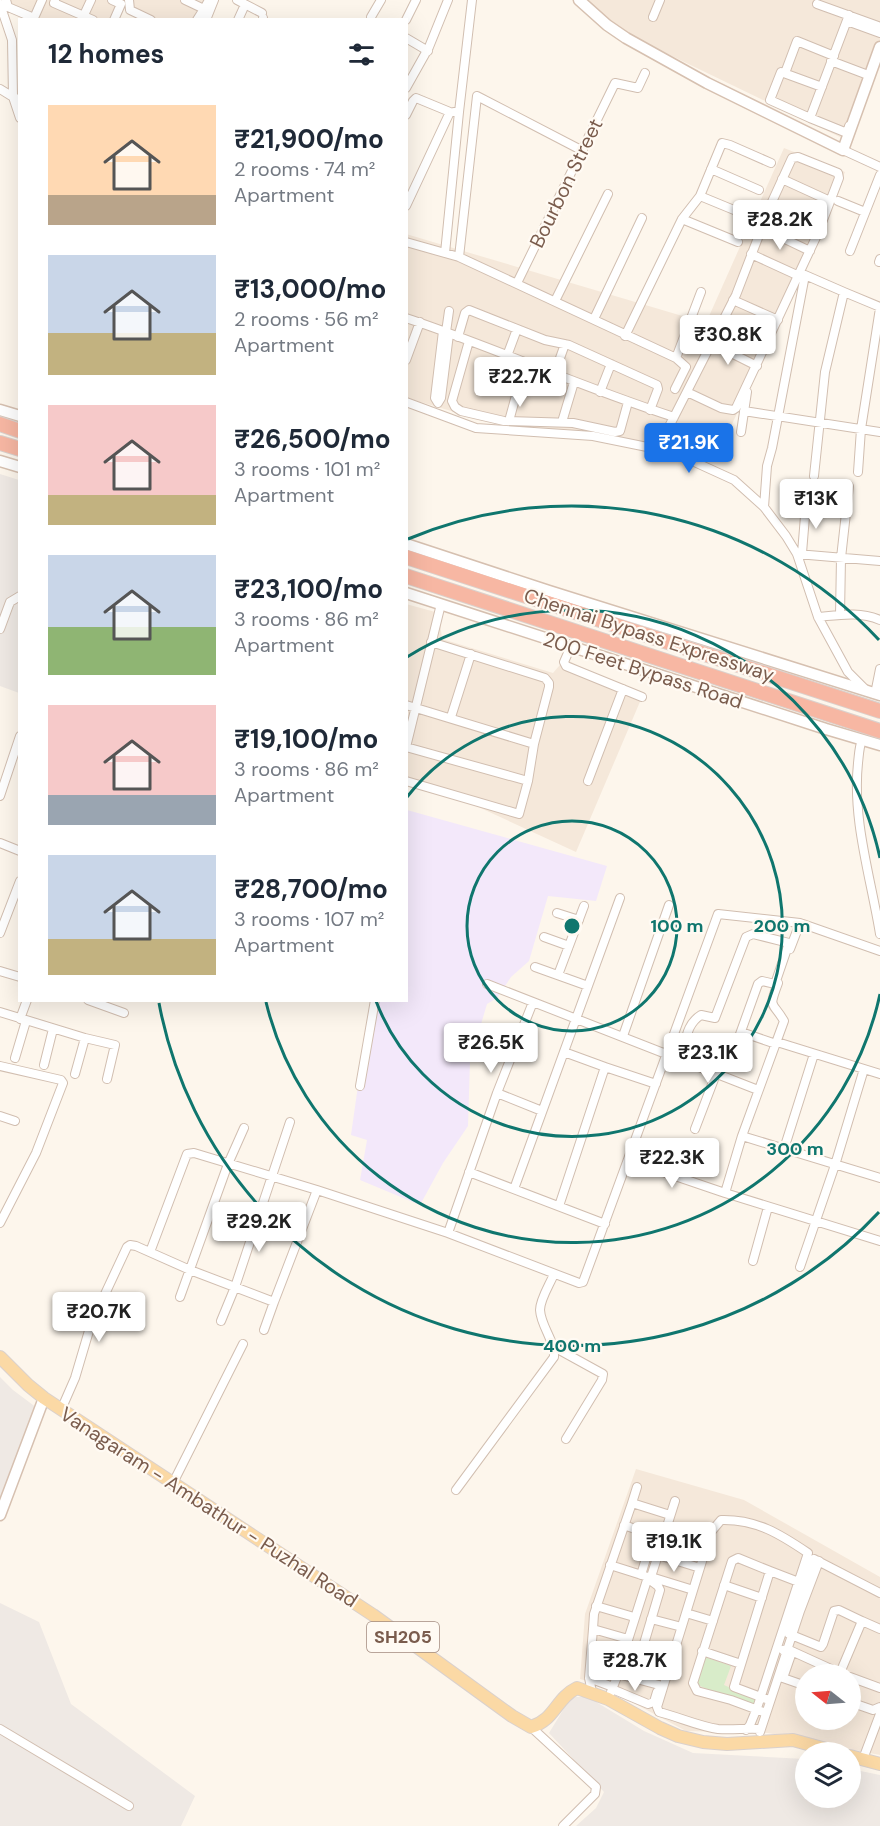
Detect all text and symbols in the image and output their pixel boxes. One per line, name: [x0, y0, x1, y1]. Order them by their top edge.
text: 12 homes: [48, 37, 164, 71]
icon: filters: [345, 38, 378, 71]
street label: Bourbon Street: [523, 114, 609, 252]
text: ₹21,900/mo: [234, 122, 384, 156]
icon: home: [96, 129, 168, 201]
text: 2 rooms · 74 m²: [234, 156, 375, 182]
text: Apartment: [234, 182, 334, 208]
pin: ₹28.2K: [731, 200, 829, 251]
text: ₹28.2K: [747, 206, 813, 232]
text: ₹13,000/mo: [234, 272, 386, 306]
icon: home: [96, 279, 168, 351]
text: 2 rooms · 56 m²: [234, 306, 379, 332]
pin: ₹30.8K: [679, 315, 777, 366]
text: ₹30.8K: [694, 321, 762, 347]
text: Apartment: [234, 332, 334, 358]
pin: ₹22.7K: [471, 357, 569, 408]
text: ₹22.7K: [488, 363, 552, 389]
text: ₹26,500/mo: [234, 422, 391, 456]
pin: ₹21.9K: [640, 423, 738, 474]
icon: home: [96, 429, 168, 501]
text: ₹21.9K: [658, 429, 720, 455]
text: 3 rooms · 101 m²: [234, 456, 380, 482]
pin: ₹13K: [780, 479, 852, 530]
text: Apartment: [234, 482, 334, 508]
text: ₹13K: [794, 485, 838, 511]
text: ₹23,100/mo: [234, 572, 383, 606]
icon: home: [96, 579, 168, 651]
street label: Chennai Bypass Expressway: [521, 582, 777, 688]
text: 3 rooms · 86 m²: [234, 606, 379, 632]
street label: 200 Feet Bypass Road: [540, 625, 746, 715]
text: Apartment: [234, 632, 334, 658]
text: ₹19,100/mo: [234, 722, 378, 756]
icon: home: [96, 729, 168, 801]
text: 3 rooms · 86 m²: [234, 756, 379, 782]
text: Apartment: [234, 782, 334, 808]
text: ₹28,700/mo: [234, 872, 388, 906]
icon: home: [96, 879, 168, 951]
text: 3 rooms · 107 m²: [234, 906, 384, 932]
text: 100 m: [650, 914, 704, 938]
text: 200 m: [754, 914, 810, 938]
centre of rings: [562, 916, 582, 936]
text: Apartment: [234, 932, 334, 958]
pin: ₹26.5K: [442, 1023, 540, 1074]
text: ₹26.5K: [458, 1029, 524, 1055]
pin: ₹23.1K: [659, 1033, 757, 1084]
text: ₹23.1K: [678, 1039, 738, 1065]
text: 300 m: [766, 1137, 824, 1161]
pin: ₹22.3K: [623, 1138, 721, 1189]
text: ₹22.3K: [639, 1144, 705, 1170]
pin: ₹29.2K: [210, 1202, 308, 1253]
text: ₹29.2K: [226, 1208, 292, 1234]
pin: ₹20.7K: [50, 1292, 148, 1343]
text: ₹20.7K: [66, 1298, 132, 1324]
text: 400 m: [543, 1334, 601, 1358]
street label: Vanagaram - Ambathur - Puzhal Road: [55, 1401, 363, 1613]
pin: ₹19.1K: [625, 1522, 723, 1573]
text: ₹19.1K: [646, 1528, 702, 1554]
road number: SH205: [367, 1622, 439, 1652]
pin: ₹28.7K: [586, 1641, 684, 1692]
text: ₹28.7K: [603, 1647, 667, 1673]
north arrow: [795, 1664, 861, 1730]
map controls: [795, 1664, 861, 1808]
button: layers: [795, 1742, 861, 1808]

